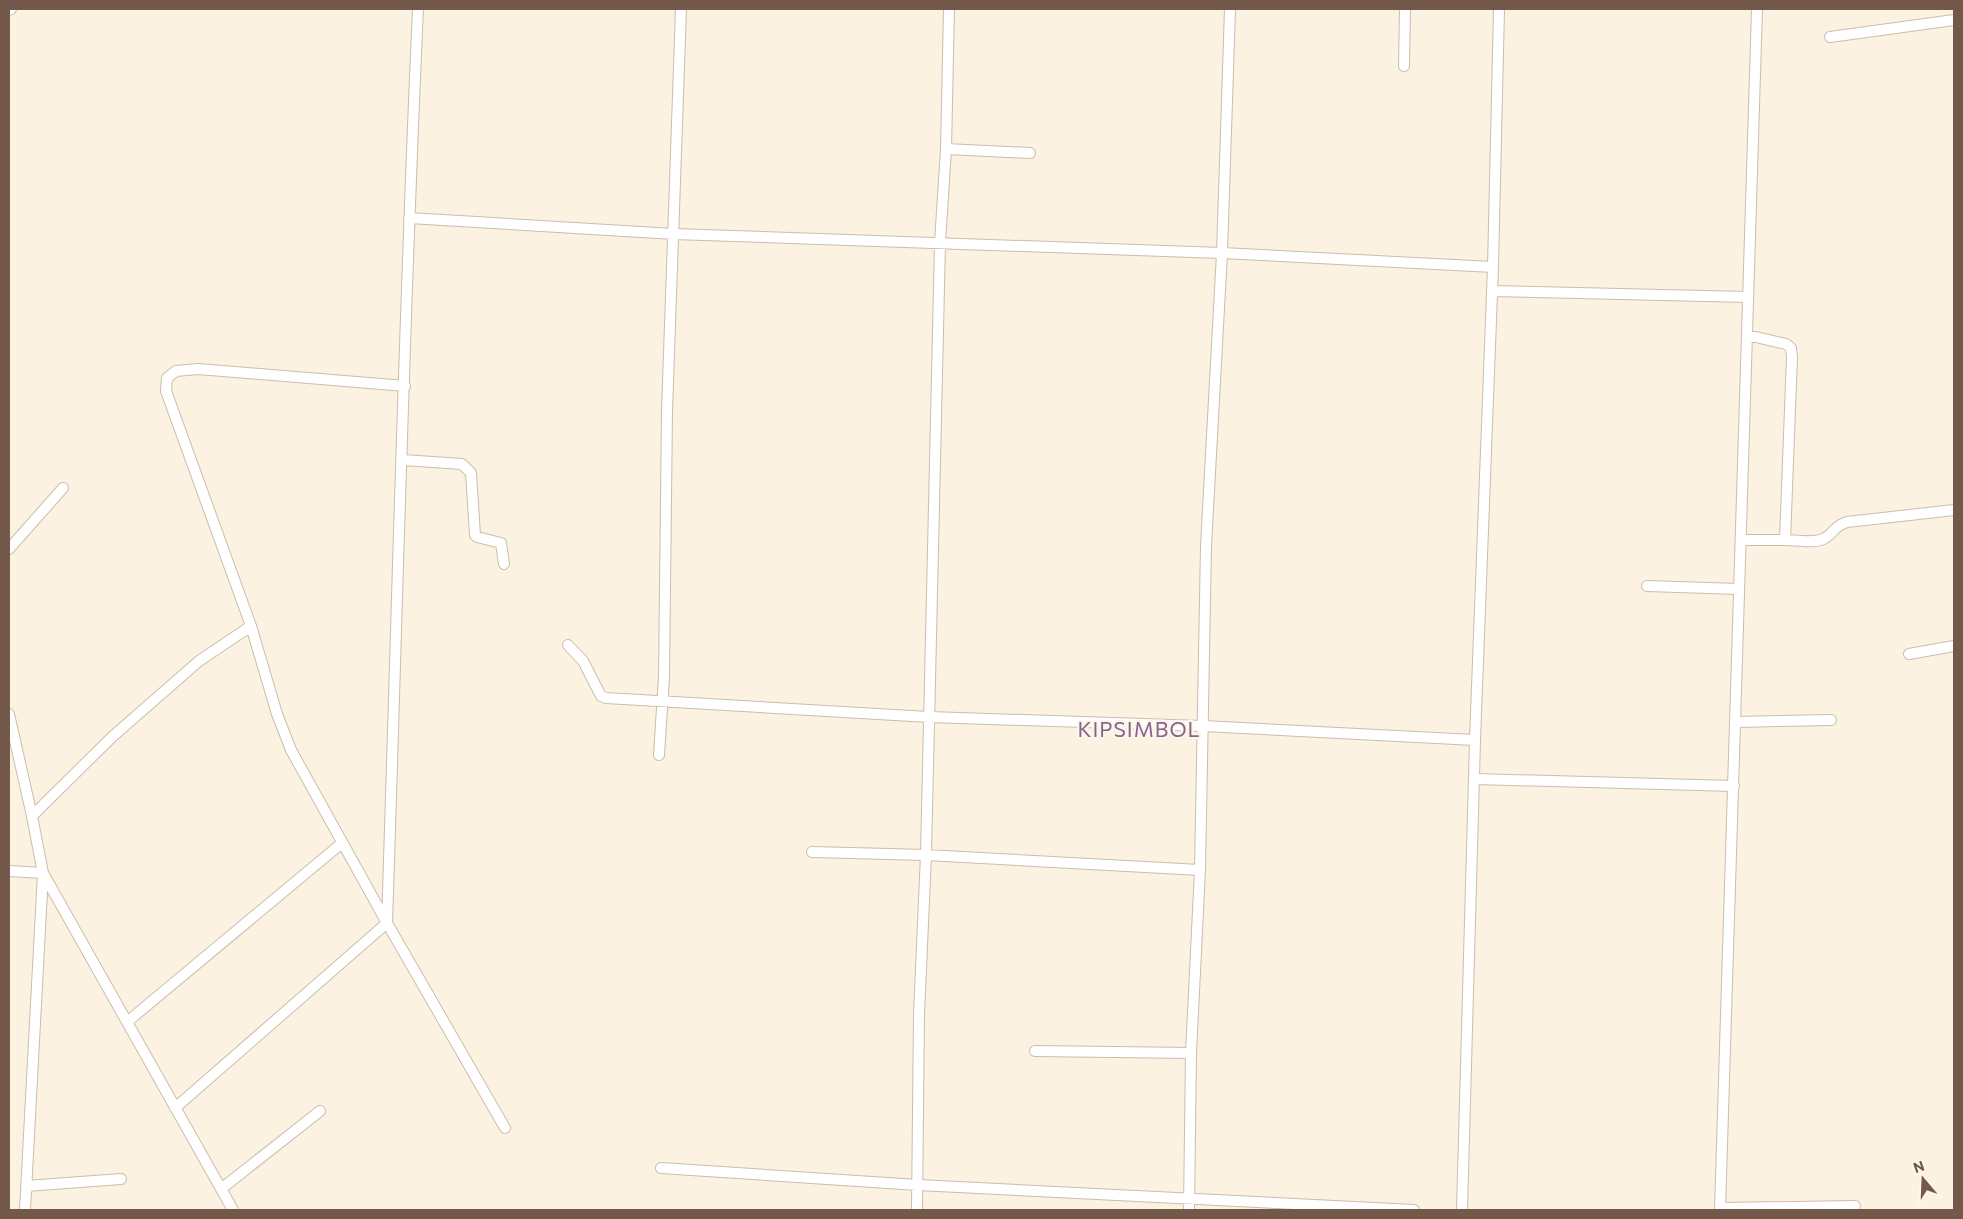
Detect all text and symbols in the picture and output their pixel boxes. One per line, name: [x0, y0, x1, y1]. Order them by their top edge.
district label: KIPSIMBOL: [1077, 716, 1201, 741]
north arrow: [1898, 1154, 1948, 1204]
text: N: [1911, 1156, 1926, 1176]

